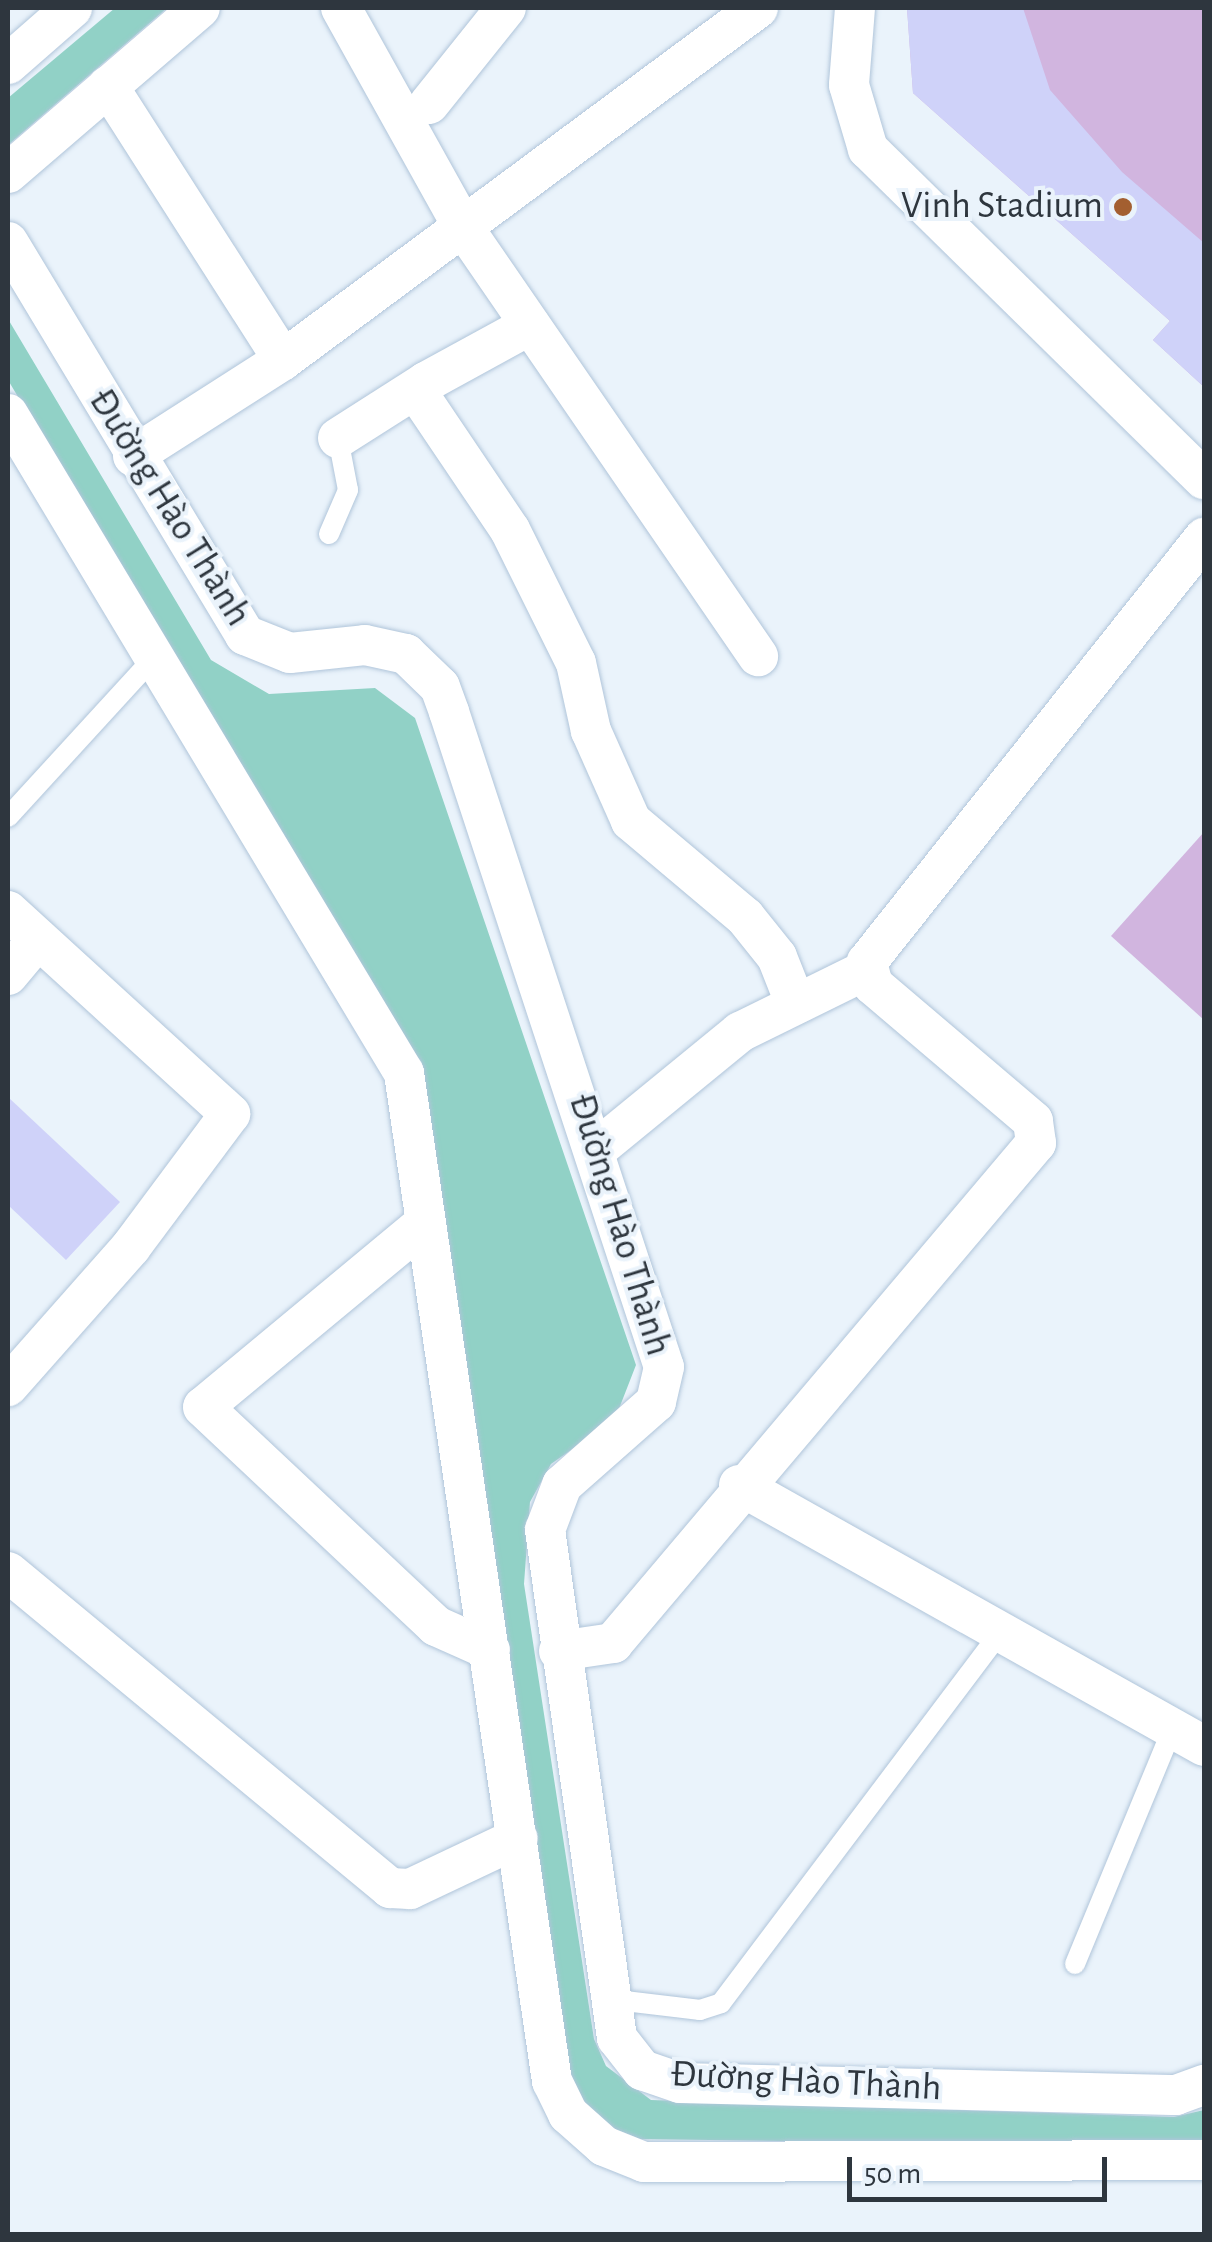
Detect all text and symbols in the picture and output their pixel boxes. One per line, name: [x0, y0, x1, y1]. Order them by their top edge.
place label: Vinh Stadium: [901, 184, 1103, 230]
marker: Vinh Stadium: [1112, 196, 1134, 218]
street label: Đường Hào Thành: [78, 381, 260, 635]
street label: Đường Hào Thành: [558, 1089, 680, 1361]
street label: Đường Hào Thành: [669, 2052, 943, 2112]
scale bar: [852, 2137, 1112, 2199]
text: 50 m: [864, 2159, 921, 2189]

